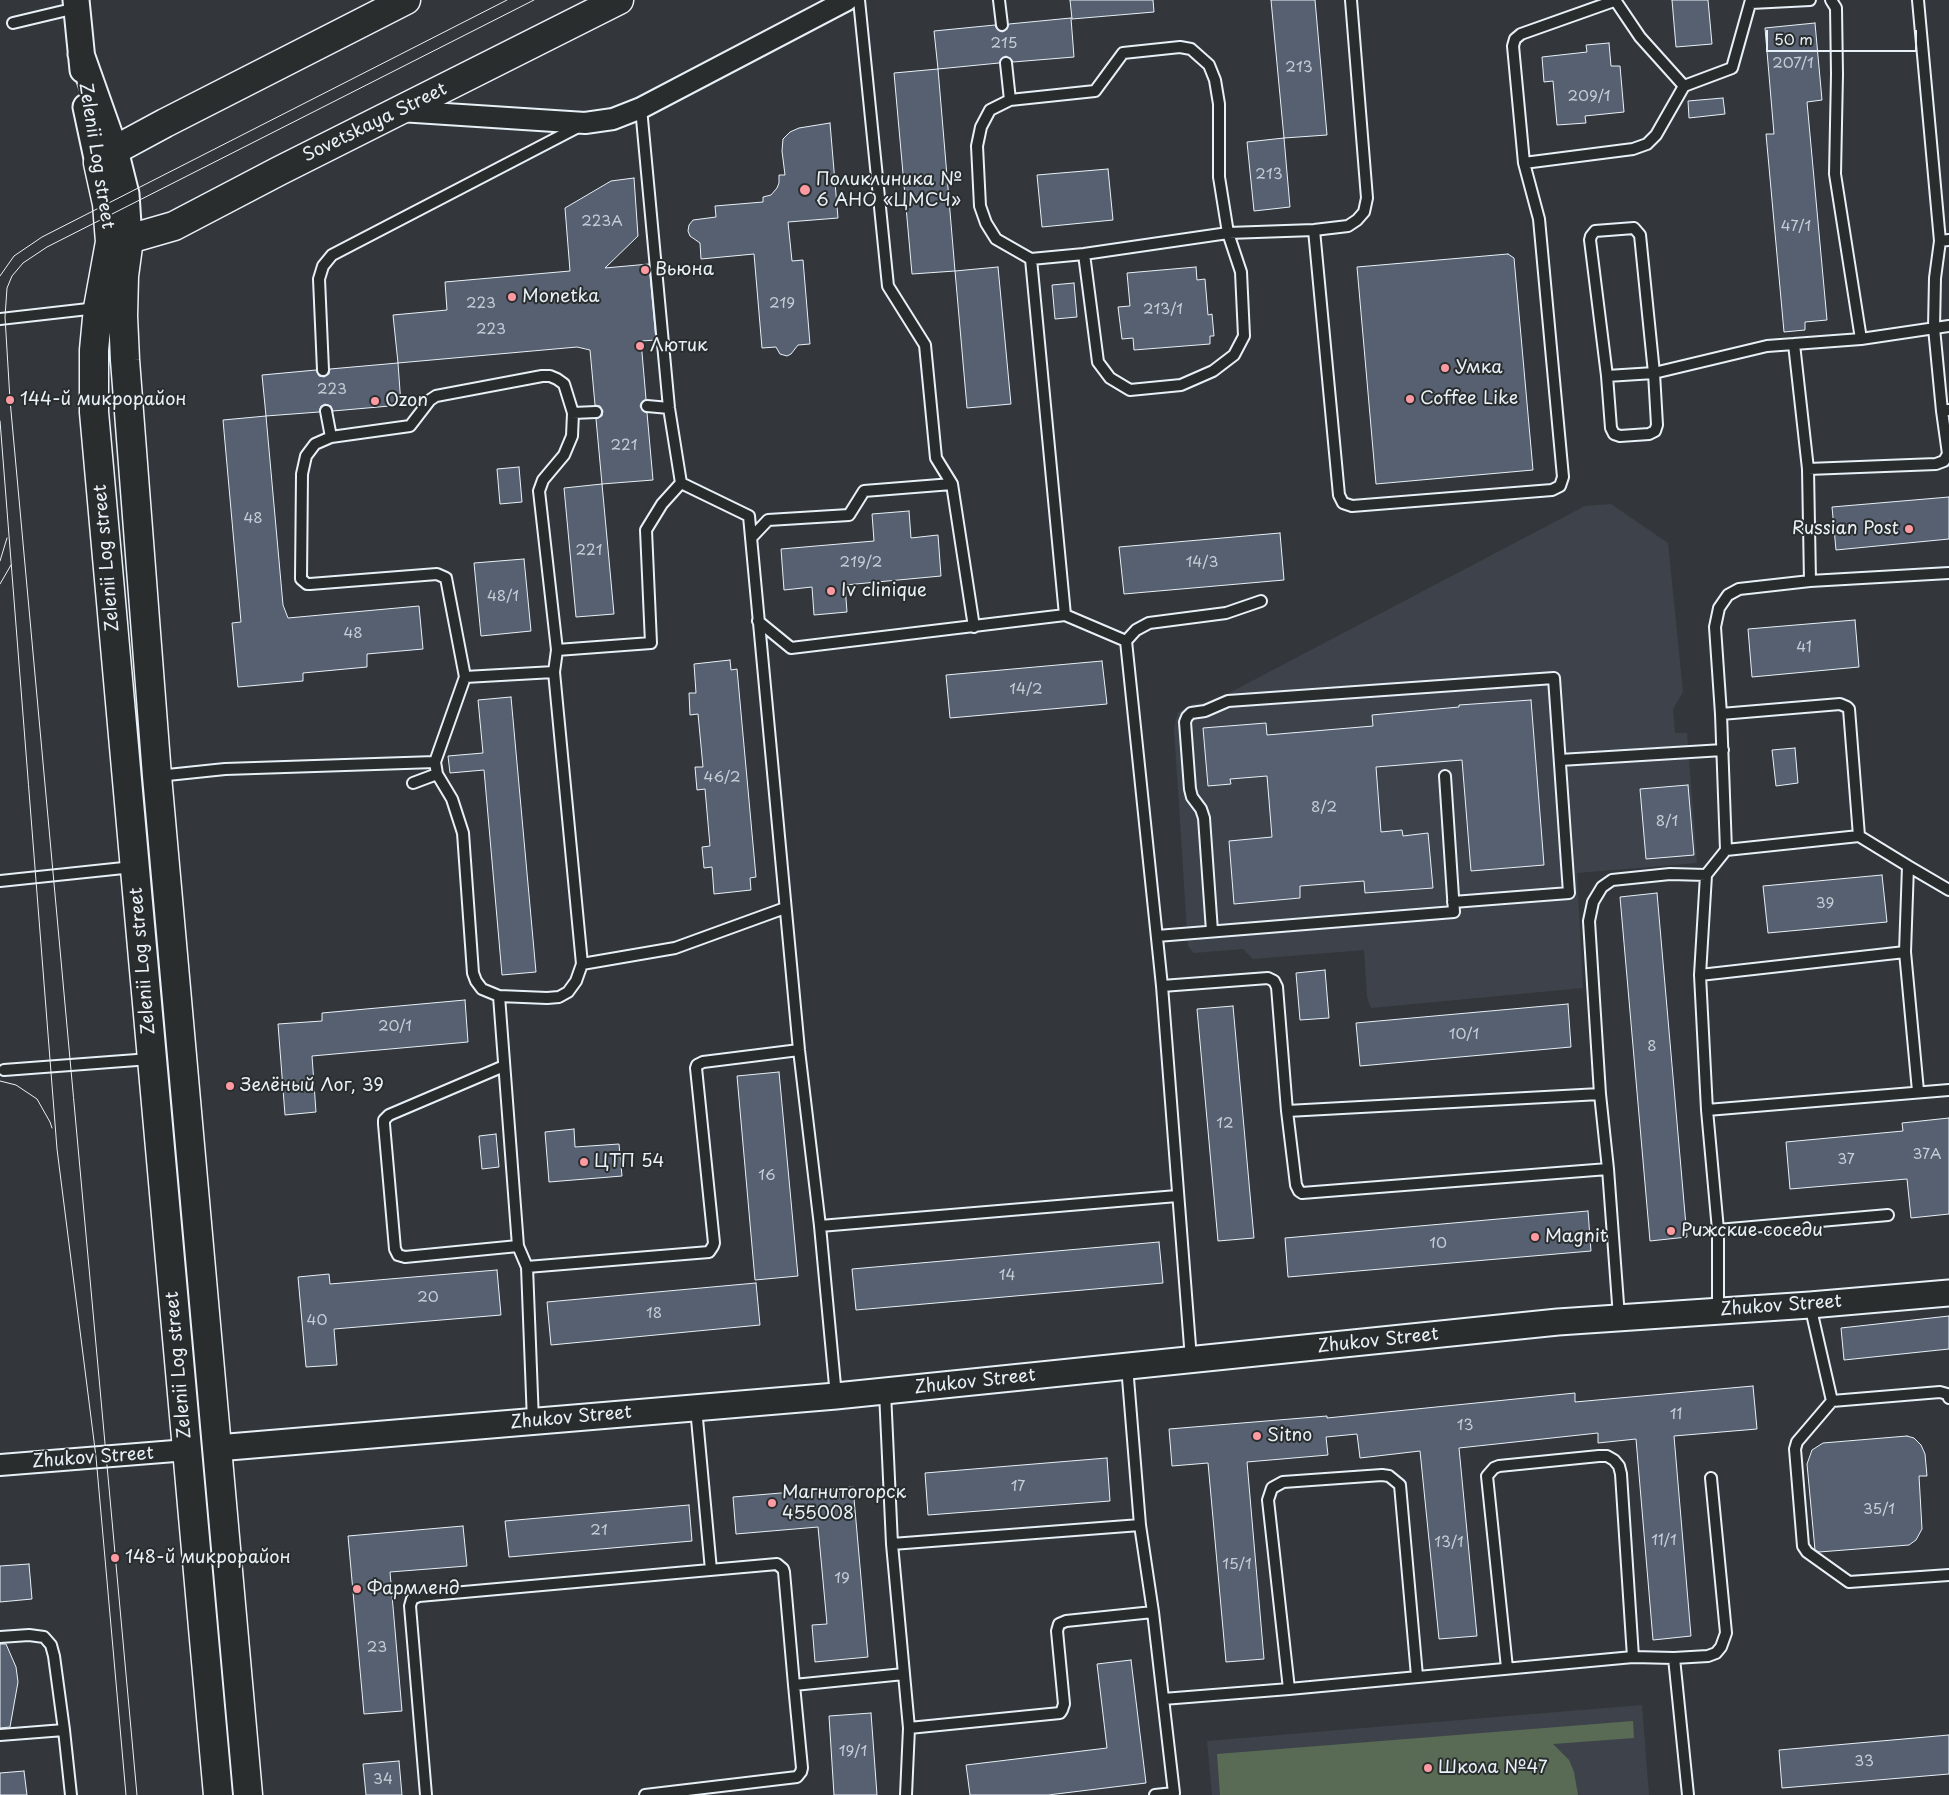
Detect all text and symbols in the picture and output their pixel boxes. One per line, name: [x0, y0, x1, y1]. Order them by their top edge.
scale bar: [1769, 20, 1920, 52]
text: 50 m: [1774, 27, 1813, 50]
house number: 215: [991, 35, 1017, 53]
house number: 207/1: [1772, 55, 1814, 73]
house number: 213: [1285, 59, 1313, 77]
street label: Sovetskaya Street: [299, 79, 451, 167]
street label: Zelenii Log street: [74, 81, 118, 231]
house number: 209/1: [1567, 88, 1611, 106]
house number: 213: [1255, 166, 1283, 184]
place label: Поликлиника № 6 АНО «ЦМСЧ»: [816, 169, 962, 212]
marker: Поликлиника № 6 АНО «ЦМСЧ»: [798, 183, 812, 197]
house number: 223А: [581, 213, 623, 231]
house number: 47/1: [1781, 218, 1811, 236]
place label: Вьюна: [655, 259, 714, 281]
marker: Вьюна: [639, 264, 651, 276]
place label: Monetka: [522, 286, 600, 308]
marker: Monetka: [506, 291, 518, 303]
house number: 223: [466, 295, 496, 313]
house number: 219: [769, 295, 795, 313]
house number: 213/1: [1143, 301, 1183, 319]
house number: 223: [476, 321, 506, 339]
place label: Лютик: [650, 335, 708, 357]
marker: Лютик: [634, 340, 646, 352]
place label: Умка: [1455, 357, 1503, 379]
marker: Умка: [1439, 362, 1451, 374]
house number: 223: [317, 381, 347, 399]
place label: Coffee Like: [1420, 388, 1518, 410]
place label: 144-й микрорайон: [20, 389, 187, 411]
place label: Ozon: [385, 390, 428, 412]
marker: Coffee Like: [1404, 393, 1416, 405]
marker: 144-й микрорайон: [4, 394, 16, 406]
marker: Ozon: [369, 395, 381, 407]
house number: 221: [611, 437, 637, 455]
street label: Zelenii Log street: [90, 483, 124, 633]
house number: 48: [243, 510, 263, 528]
place label: Russian Post: [1792, 518, 1899, 540]
marker: Russian Post: [1903, 523, 1915, 535]
house number: 221: [576, 542, 602, 560]
house number: 219/2: [840, 554, 882, 572]
house number: 14/3: [1186, 554, 1218, 572]
place label: Iv clinique: [841, 580, 927, 602]
marker: Iv clinique: [825, 585, 837, 597]
house number: 48/1: [487, 588, 519, 606]
house number: 48: [343, 625, 363, 643]
house number: 41: [1796, 639, 1812, 657]
house number: 14/2: [1009, 681, 1043, 699]
house number: 46/2: [703, 769, 741, 787]
house number: 8/2: [1311, 799, 1337, 817]
house number: 8/1: [1656, 813, 1678, 831]
street label: Zelenii Log street: [126, 886, 160, 1036]
house number: 39: [1816, 895, 1834, 913]
house number: 20/1: [378, 1018, 412, 1036]
house number: 10/1: [1449, 1026, 1479, 1044]
house number: 8: [1647, 1038, 1657, 1056]
place label: Зелёный Лог, 39: [240, 1075, 384, 1097]
marker: Зелёный Лог, 39: [224, 1080, 236, 1092]
house number: 12: [1216, 1115, 1234, 1133]
house number: 37А: [1912, 1146, 1942, 1164]
place label: ЦТП 54: [594, 1151, 664, 1173]
house number: 37: [1837, 1151, 1855, 1169]
marker: ЦТП 54: [578, 1156, 590, 1168]
house number: 16: [758, 1167, 776, 1185]
place label: Рижские соседи: [1681, 1220, 1823, 1242]
marker: Рижские соседи: [1665, 1225, 1677, 1237]
place label: Magnit: [1545, 1226, 1607, 1248]
marker: Magnit: [1529, 1231, 1541, 1243]
house number: 10: [1429, 1235, 1447, 1253]
house number: 14: [999, 1267, 1015, 1285]
house number: 20: [417, 1289, 439, 1307]
street label: Zelenii Log street: [162, 1290, 196, 1440]
street label: Zhukov Street: [1720, 1291, 1842, 1321]
house number: 18: [646, 1305, 662, 1323]
house number: 40: [307, 1312, 327, 1330]
street label: Zhukov Street: [1316, 1324, 1440, 1358]
street label: Zhukov Street: [913, 1365, 1037, 1399]
street label: Zhukov Street: [509, 1402, 633, 1434]
house number: 11: [1670, 1406, 1682, 1424]
house number: 13: [1457, 1417, 1473, 1435]
place label: Sitno: [1267, 1425, 1312, 1447]
marker: Sitno: [1251, 1430, 1263, 1442]
street label: Zhukov Street: [32, 1443, 154, 1473]
house number: 17: [1011, 1478, 1025, 1496]
place label: Магнитогорск 455008: [782, 1482, 906, 1525]
marker: Магнитогорск 455008: [766, 1497, 778, 1509]
house number: 35/1: [1863, 1501, 1895, 1519]
house number: 21: [590, 1522, 608, 1540]
house number: 11/1: [1651, 1532, 1677, 1550]
house number: 13/1: [1434, 1534, 1464, 1552]
place label: 148-й микрорайон: [125, 1547, 291, 1569]
marker: 148-й микрорайон: [109, 1552, 121, 1564]
house number: 15/1: [1222, 1556, 1252, 1574]
house number: 19: [834, 1570, 850, 1588]
place label: Фармленд: [367, 1578, 460, 1600]
marker: Фармленд: [351, 1583, 363, 1595]
house number: 23: [367, 1639, 387, 1657]
house number: 19/1: [839, 1743, 867, 1761]
house number: 33: [1854, 1753, 1874, 1771]
place label: Школа №47: [1438, 1757, 1548, 1779]
marker: Школа №47: [1422, 1762, 1434, 1774]
house number: 34: [373, 1771, 393, 1789]

